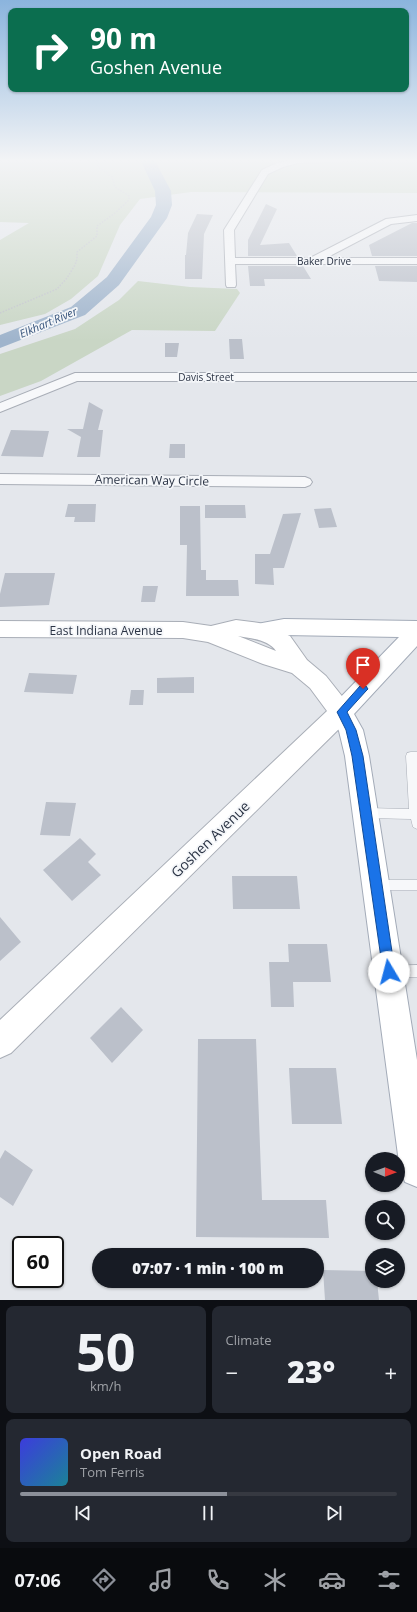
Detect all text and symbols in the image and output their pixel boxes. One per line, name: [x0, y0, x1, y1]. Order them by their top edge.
text: 90 m: [90, 19, 157, 57]
icon: right: [24, 24, 76, 76]
text: Goshen Avenue: [90, 55, 222, 79]
street label: Baker Drive: [297, 254, 351, 268]
water label: Elkhart River: [17, 303, 80, 341]
street label: Davis Street: [178, 370, 234, 384]
street label: American Way Circle: [95, 471, 209, 489]
street label: East Indiana Avenue: [49, 622, 163, 639]
pin: [346, 648, 380, 689]
icon: arrive: [352, 654, 374, 676]
street label: Goshen Avenue: [166, 796, 254, 882]
position arrow: [368, 951, 410, 993]
north arrow: [365, 1152, 405, 1192]
map controls: [365, 1152, 405, 1288]
button: search: [365, 1200, 405, 1240]
speed limit sign: 60: [12, 1236, 64, 1288]
button: layers: [365, 1248, 405, 1288]
text: 07:07 · 1 min · 100 m: [132, 1258, 284, 1278]
text: 50: [76, 1315, 135, 1386]
text: Climate: [226, 1331, 271, 1349]
text: 23°: [287, 1351, 335, 1392]
text: −: [226, 1357, 238, 1387]
text: +: [384, 1357, 397, 1387]
text: km/h: [90, 1377, 122, 1395]
text: Open Road: [80, 1443, 162, 1463]
text: Tom Ferris: [80, 1463, 145, 1481]
icon: previous: [72, 1502, 94, 1524]
icon: pause: [197, 1502, 219, 1524]
icon: next: [323, 1502, 345, 1524]
icon: directions: [90, 1566, 118, 1594]
icon: music: [147, 1566, 175, 1594]
icon: phone: [204, 1566, 232, 1594]
icon: climate: [261, 1566, 289, 1594]
icon: car: [318, 1566, 346, 1594]
icon: filters: [375, 1566, 403, 1594]
text: 07:06: [14, 1568, 61, 1592]

